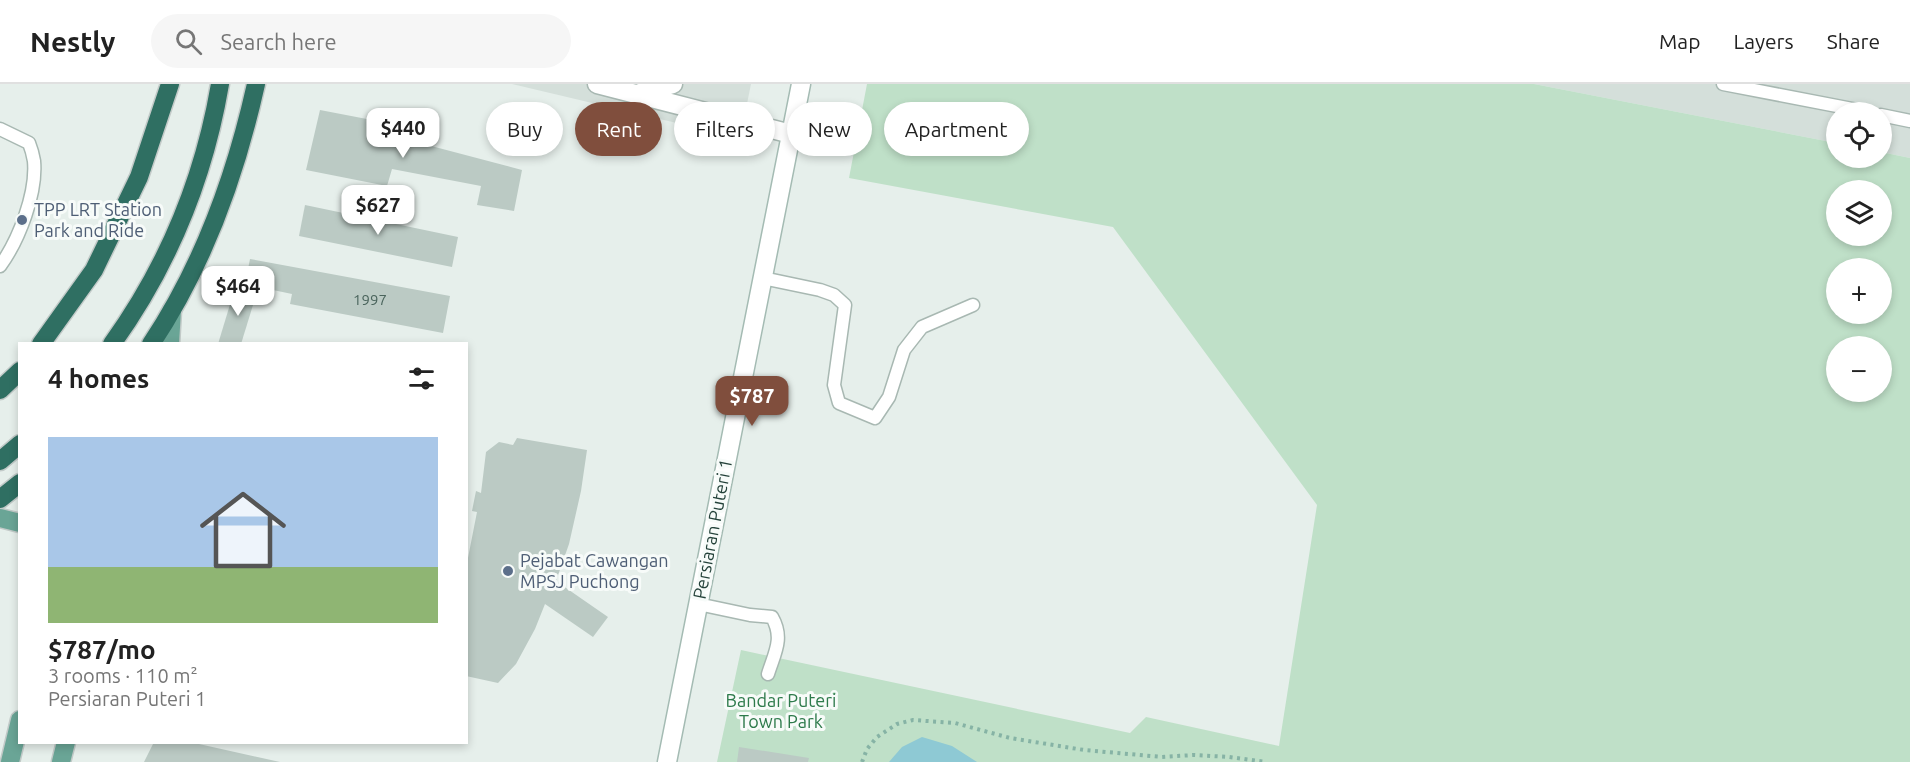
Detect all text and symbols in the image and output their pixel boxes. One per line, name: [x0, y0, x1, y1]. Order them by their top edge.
search box: [151, 14, 571, 68]
icon: search: [172, 25, 205, 58]
text: Nestly: [30, 26, 115, 57]
text: Search here: [220, 29, 337, 54]
text: Map: [1659, 29, 1700, 53]
text: Layers: [1733, 29, 1794, 53]
text: Share: [1827, 29, 1880, 53]
chip: Buy: [486, 102, 563, 156]
chip: Rent: [575, 102, 662, 156]
chip: Filters: [674, 102, 775, 156]
chip: New: [787, 102, 872, 156]
chip: Apartment: [884, 102, 1029, 156]
map controls: [1826, 102, 1892, 402]
button: locate: [1826, 102, 1892, 168]
pin: $440: [367, 108, 439, 159]
text: $440: [380, 116, 426, 139]
button: layers: [1826, 180, 1892, 246]
pin: $627: [342, 185, 414, 236]
text: $627: [355, 193, 401, 216]
place label: TPP LRT Station Park and Ride: [34, 199, 162, 240]
marker: TPP LRT Station Park and Ride: [15, 213, 29, 227]
button: +: [1826, 258, 1892, 324]
pin: $464: [202, 266, 274, 317]
text: $464: [215, 274, 261, 297]
house number: 1997: [353, 291, 387, 308]
button: −: [1826, 336, 1892, 402]
icon: filters: [405, 362, 438, 395]
text: 4 homes: [48, 364, 149, 393]
pin: $787: [716, 376, 788, 427]
text: $787: [729, 384, 775, 407]
street label: Persiaran Puteri 1: [689, 457, 735, 601]
icon: home: [189, 476, 297, 584]
place label: Pejabat Cawangan MPSJ Puchong: [520, 550, 669, 591]
marker: Pejabat Cawangan MPSJ Puchong: [501, 564, 515, 578]
text: $787/mo: [48, 635, 156, 664]
text: 3 rooms · 110 m²: [48, 664, 198, 687]
text: Persiaran Puteri 1: [48, 687, 206, 710]
park label: Bandar Puteri Town Park: [726, 690, 836, 731]

